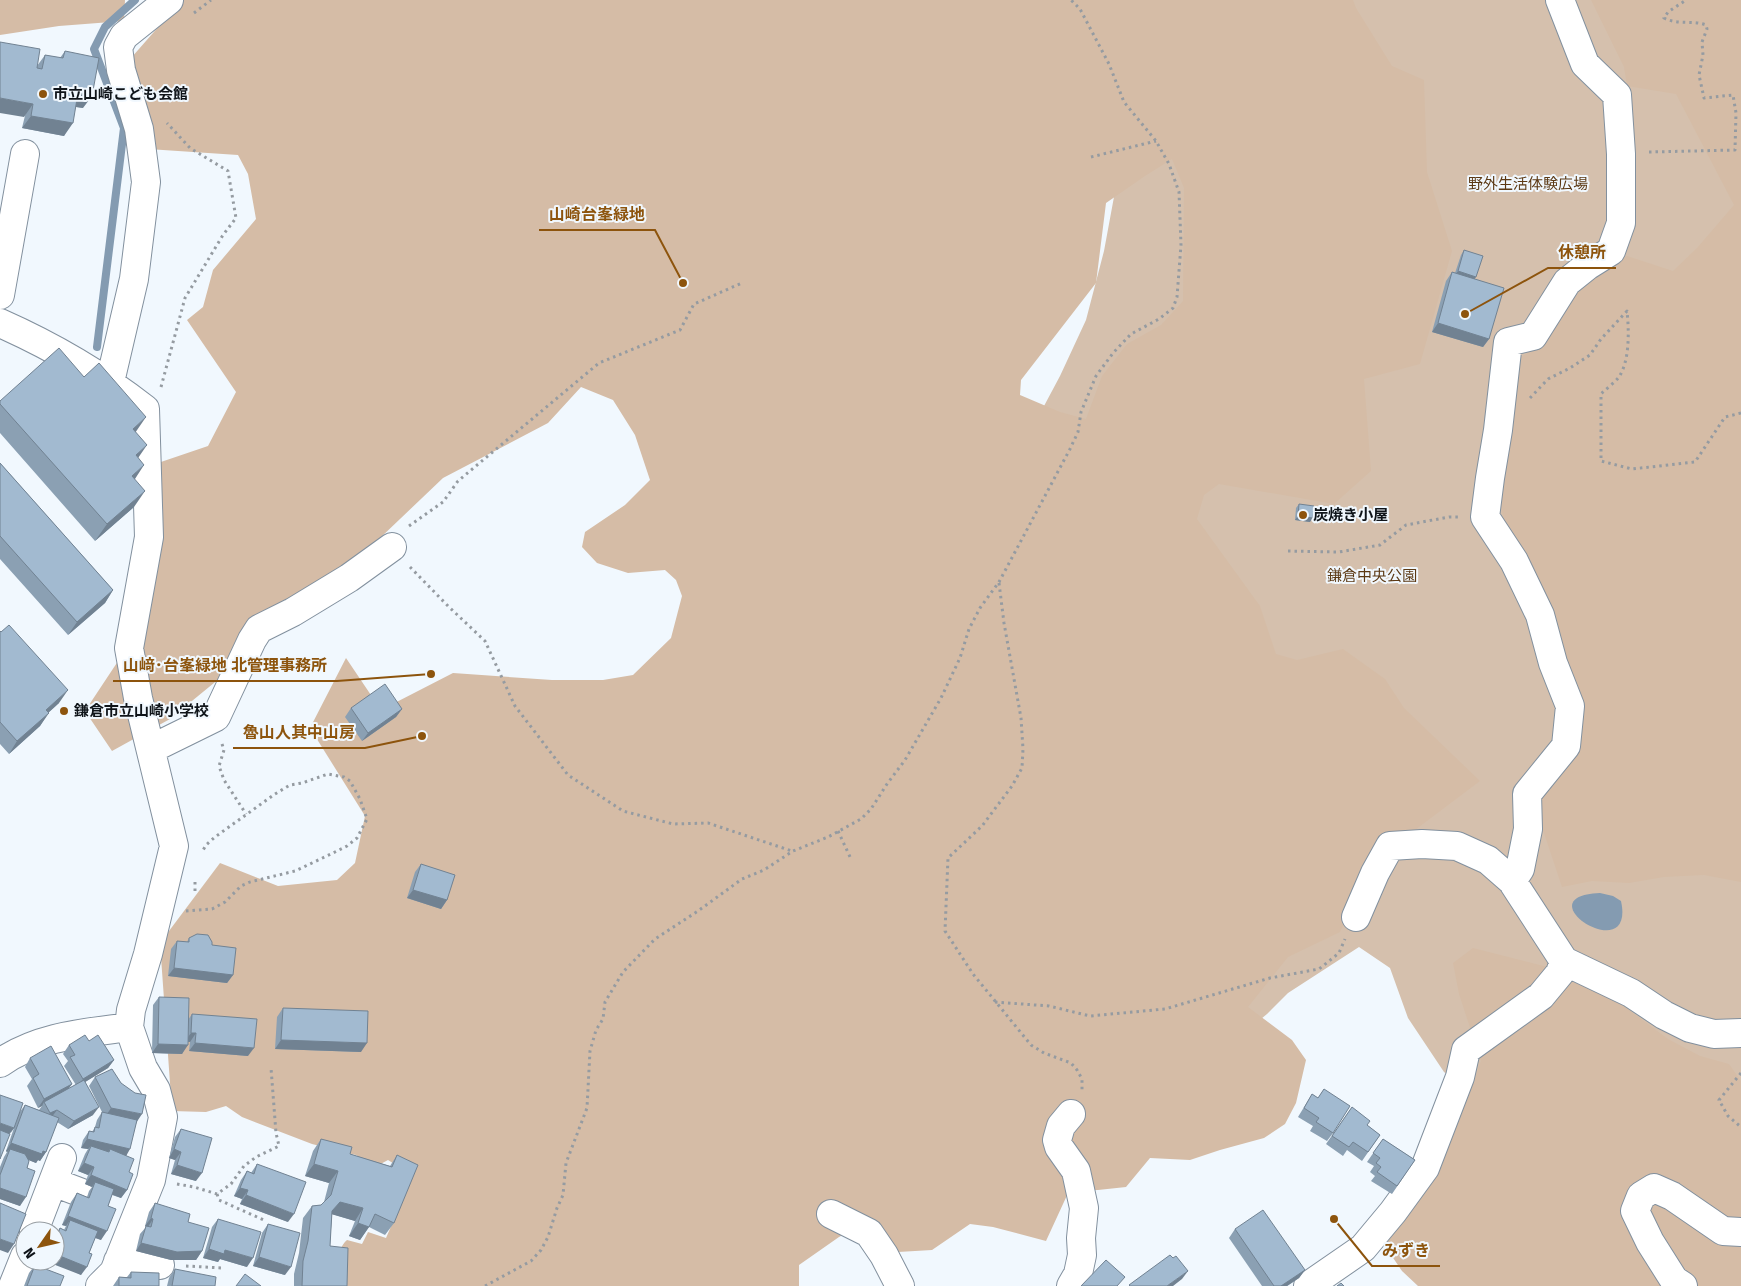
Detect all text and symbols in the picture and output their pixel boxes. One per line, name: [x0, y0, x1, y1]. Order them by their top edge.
place label: 市立山崎こども会館: [53, 85, 188, 103]
marker: 市立山崎こども会館: [37, 88, 49, 100]
park label: 野外生活体験広場: [1468, 175, 1588, 193]
callout: 山崎台峯緑地: [539, 199, 655, 230]
text: 山崎台峯緑地: [549, 205, 645, 224]
callout: 休憩所: [1548, 237, 1616, 268]
text: 休憩所: [1558, 243, 1606, 262]
place label: 炭焼き小屋: [1313, 506, 1388, 524]
marker: 炭焼き小屋: [1297, 509, 1309, 521]
park label: 鎌倉中央公園: [1327, 567, 1417, 585]
callout: 山﨑･台峯緑地 北管理事務所: [113, 650, 337, 681]
text: 山﨑･台峯緑地 北管理事務所: [123, 656, 327, 675]
place label: 鎌倉市立山崎小学校: [73, 702, 209, 720]
marker: 鎌倉市立山崎小学校: [58, 705, 70, 717]
callout: 魯山人其中山房: [233, 717, 365, 748]
text: 魯山人其中山房: [243, 723, 355, 742]
north arrow: [15, 1221, 65, 1271]
callout: みずき: [1372, 1235, 1440, 1266]
text: みずき: [1382, 1241, 1430, 1260]
text: N: [20, 1244, 39, 1262]

